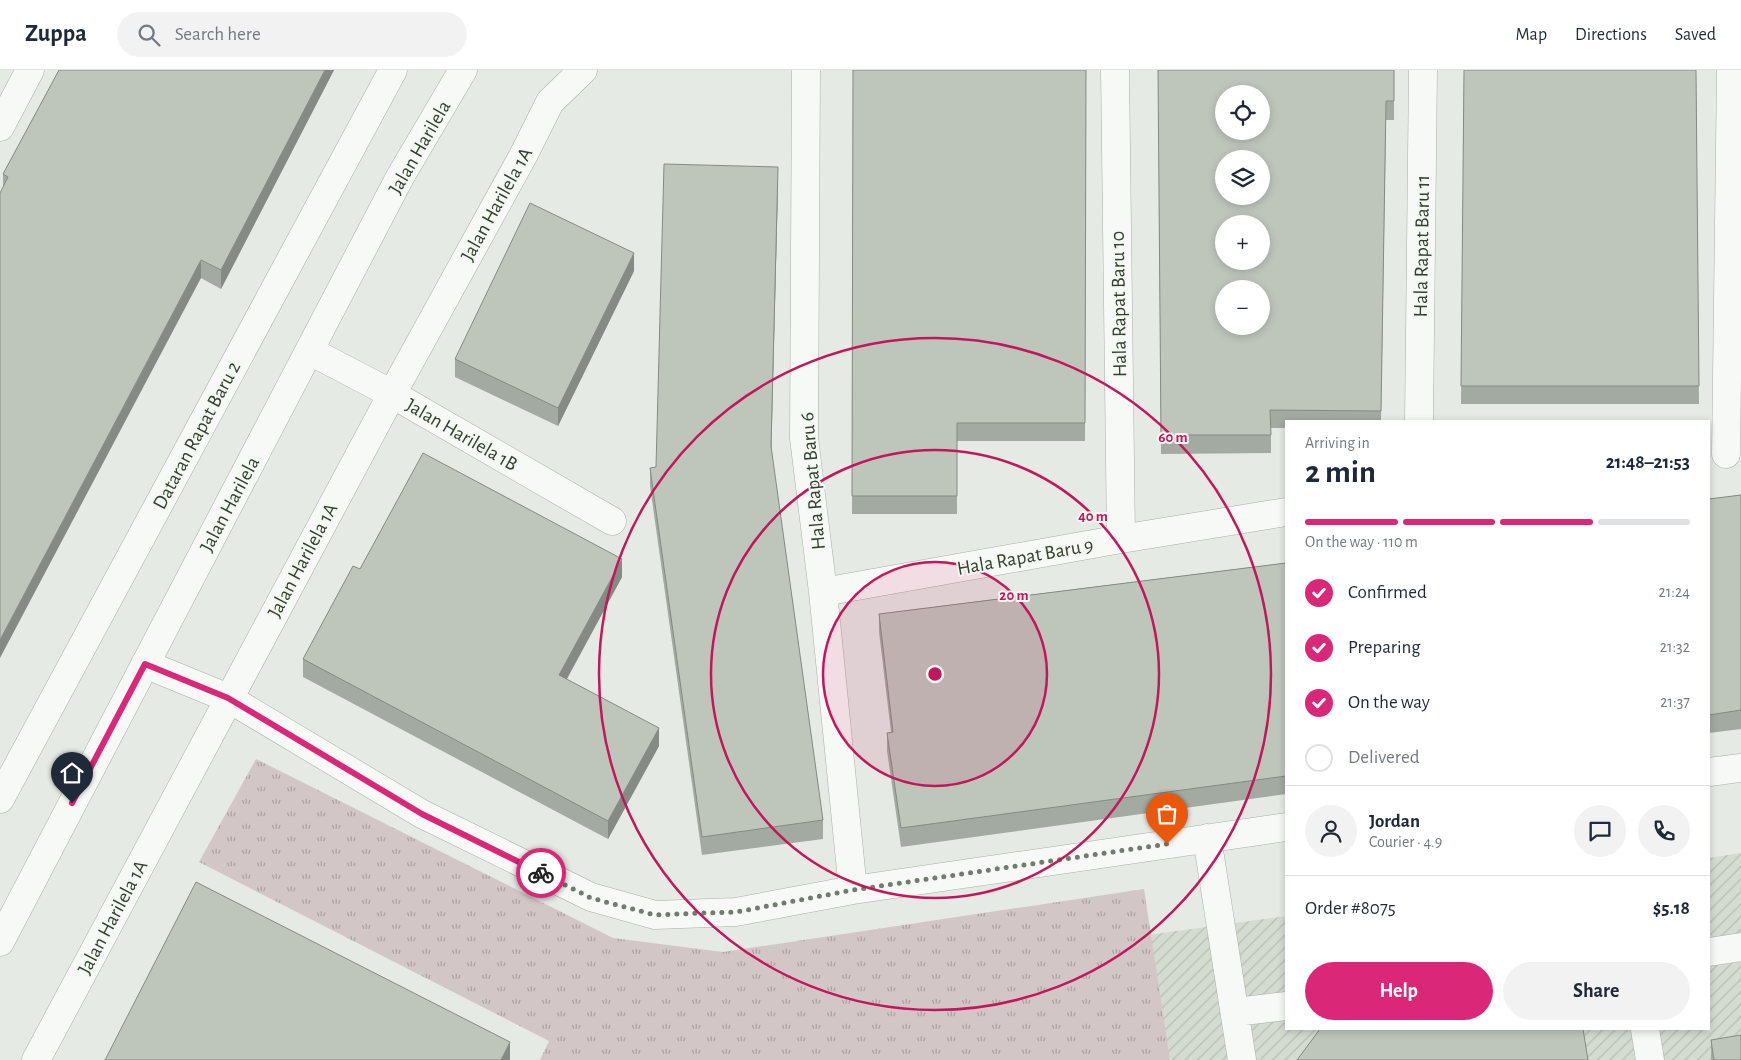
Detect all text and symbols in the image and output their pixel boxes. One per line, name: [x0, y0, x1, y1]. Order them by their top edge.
search box: [117, 12, 467, 57]
icon: search: [135, 21, 163, 49]
text: Zuppa: [25, 22, 87, 46]
text: Search here: [175, 25, 261, 44]
text: Map: [1516, 26, 1547, 44]
text: Directions: [1575, 26, 1647, 44]
text: Saved: [1675, 26, 1716, 44]
map controls: [1215, 85, 1270, 335]
button: locate: [1215, 85, 1270, 140]
street label: Jalan Harilela: [385, 97, 455, 198]
street label: Jalan Harilela 1A: [458, 144, 536, 265]
button: layers: [1215, 150, 1270, 205]
street label: Hala Rapat Baru 11: [1411, 175, 1433, 317]
button: +: [1215, 215, 1270, 270]
street label: Hala Rapat Baru 10: [1108, 231, 1130, 377]
button: −: [1215, 280, 1270, 335]
street label: Dataran Rapat Baru 2: [149, 358, 244, 513]
street label: Jalan Harilela 1B: [402, 395, 521, 475]
street label: Hala Rapat Baru 6: [797, 411, 829, 551]
text: 60 m: [1158, 430, 1188, 445]
text: Arriving in: [1305, 435, 1370, 451]
text: 21:48–21:53: [1606, 453, 1690, 472]
street label: Jalan Harilela: [196, 454, 263, 555]
text: 2 min: [1305, 456, 1376, 488]
street label: Jalan Harilela 1A: [264, 500, 342, 621]
text: 40 m: [1078, 509, 1108, 524]
text: On the way · 110 m: [1305, 534, 1418, 550]
street label: Hala Rapat Baru 9: [955, 535, 1095, 579]
icon: check: [1305, 579, 1333, 607]
text: Confirmed: [1348, 583, 1427, 602]
text: 21:24: [1659, 584, 1690, 600]
text: 20 m: [999, 588, 1029, 603]
icon: check: [1305, 634, 1333, 662]
text: Preparing: [1348, 638, 1421, 657]
text: 21:32: [1660, 639, 1690, 655]
centre of rings: [926, 665, 944, 683]
icon: check: [1305, 689, 1333, 717]
text: On the way: [1348, 693, 1430, 712]
text: 21:37: [1660, 694, 1690, 710]
text: Delivered: [1348, 748, 1420, 767]
pin: [51, 752, 93, 803]
icon: home: [58, 759, 86, 787]
pin: [1146, 793, 1188, 844]
icon: bag: [1153, 800, 1181, 828]
button: person: [1305, 805, 1357, 857]
button: chat: [1574, 805, 1626, 857]
button: phone: [1638, 805, 1690, 857]
text: Jordan: [1369, 812, 1420, 831]
text: Courier · 4.9: [1369, 834, 1442, 850]
courier: [516, 848, 566, 898]
street label: Jalan Harilela 1A: [74, 857, 152, 978]
icon: bike: [527, 859, 555, 887]
text: Order #8075: [1305, 899, 1396, 918]
text: $5.18: [1653, 899, 1690, 918]
button: Help: [1305, 962, 1493, 1020]
button: Share: [1503, 962, 1690, 1020]

